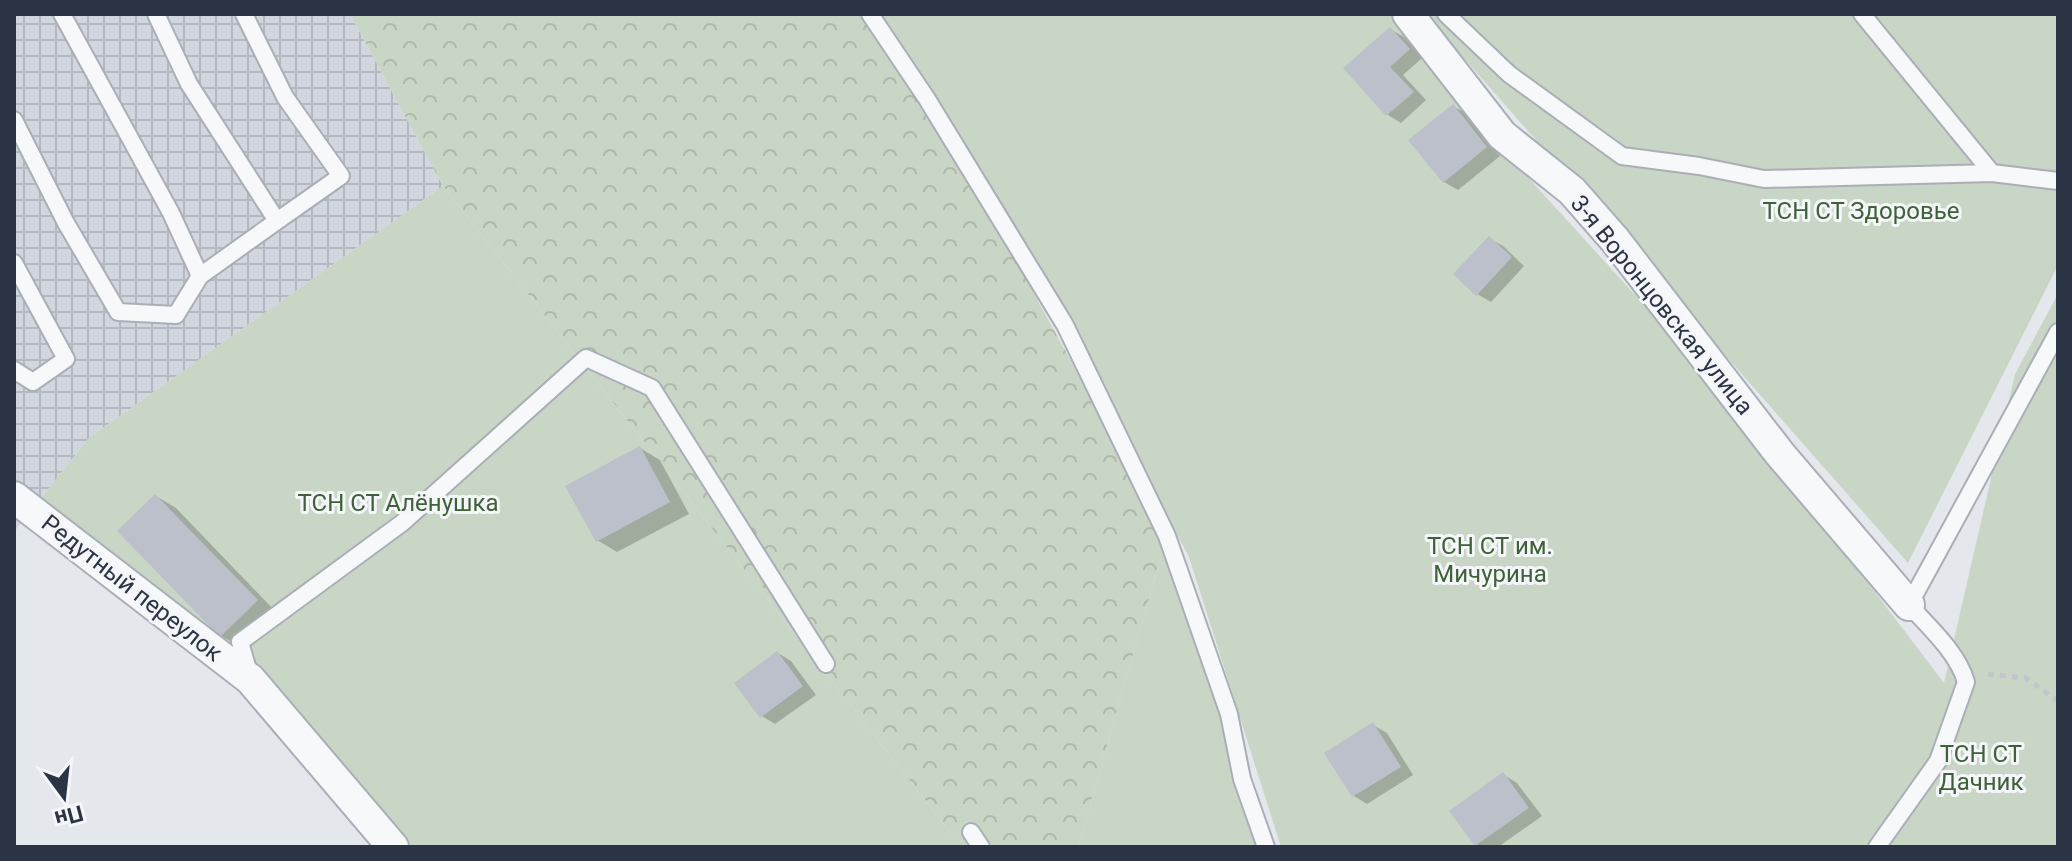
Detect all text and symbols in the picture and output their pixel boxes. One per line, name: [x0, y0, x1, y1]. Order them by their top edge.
street label: 3-я Воронцовская улица: [1565, 190, 1759, 420]
park label: ТСН СТ Здоровье: [1763, 197, 1959, 225]
park label: ТСН СТ Алёнушка: [298, 489, 498, 517]
street label: Редутный переулок: [36, 509, 228, 667]
park label: ТСН СТ им. Мичурина: [1427, 532, 1553, 588]
park label: ТСН СТ Дачник: [1939, 740, 2023, 796]
north arrow: [24, 757, 104, 837]
text: Пн: [52, 800, 86, 832]

